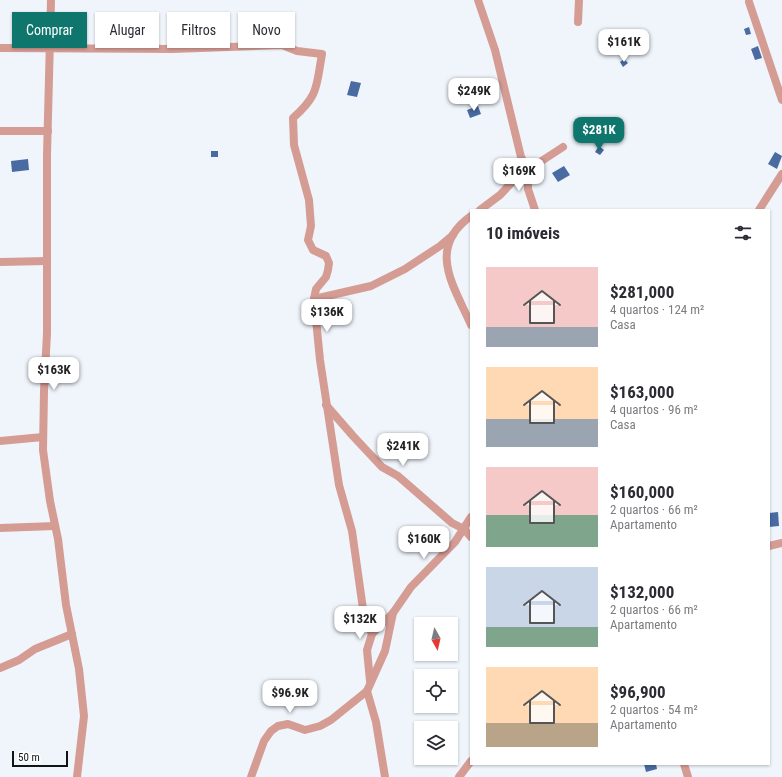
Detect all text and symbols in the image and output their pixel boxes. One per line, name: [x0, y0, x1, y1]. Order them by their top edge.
chip: Comprar: [12, 12, 87, 48]
chip: Alugar: [95, 12, 159, 48]
chip: Filtros: [167, 12, 230, 48]
chip: Novo: [238, 12, 295, 48]
pin: $161K: [596, 29, 652, 63]
text: $161K: [607, 34, 641, 49]
pin: $249K: [446, 78, 502, 112]
text: $249K: [457, 83, 491, 98]
pin: $281K: [571, 117, 627, 151]
text: $281K: [582, 122, 616, 137]
pin: $169K: [491, 158, 547, 192]
text: $169K: [502, 163, 536, 178]
icon: filters: [732, 222, 754, 244]
text: 10 imóveis: [486, 223, 560, 243]
text: $281,000: [610, 282, 674, 302]
icon: home: [518, 283, 566, 331]
pin: $136K: [299, 299, 355, 333]
text: 4 quartos · 124 m²: [610, 302, 704, 317]
text: $136K: [310, 304, 344, 319]
text: Casa: [610, 317, 636, 332]
pin: $163K: [26, 357, 82, 391]
text: $163K: [37, 362, 71, 377]
text: $163,000: [610, 382, 674, 402]
icon: home: [518, 383, 566, 431]
text: 4 quartos · 96 m²: [610, 402, 698, 417]
text: Casa: [610, 417, 636, 432]
pin: $241K: [375, 433, 431, 467]
text: $241K: [386, 438, 420, 453]
text: $160,000: [610, 482, 674, 502]
icon: home: [518, 483, 566, 531]
text: 2 quartos · 66 m²: [610, 502, 698, 517]
text: Apartamento: [610, 517, 677, 532]
pin: $160K: [396, 526, 452, 560]
text: $160K: [407, 531, 441, 546]
text: $132,000: [610, 582, 674, 602]
icon: home: [518, 583, 566, 631]
text: 2 quartos · 66 m²: [610, 602, 698, 617]
pin: $132K: [332, 606, 388, 640]
text: $132K: [343, 611, 377, 626]
north arrow: [414, 617, 458, 661]
map controls: [414, 617, 458, 765]
text: Apartamento: [610, 617, 677, 632]
button: locate: [414, 669, 458, 713]
pin: $96.9K: [257, 680, 323, 714]
text: $96,900: [610, 682, 666, 702]
icon: home: [518, 683, 566, 731]
text: $96.9K: [271, 685, 309, 700]
text: 2 quartos · 54 m²: [610, 702, 698, 717]
text: Apartamento: [610, 717, 677, 732]
button: layers: [414, 721, 458, 765]
scale bar: [12, 749, 68, 768]
text: 50 m: [18, 751, 40, 764]

